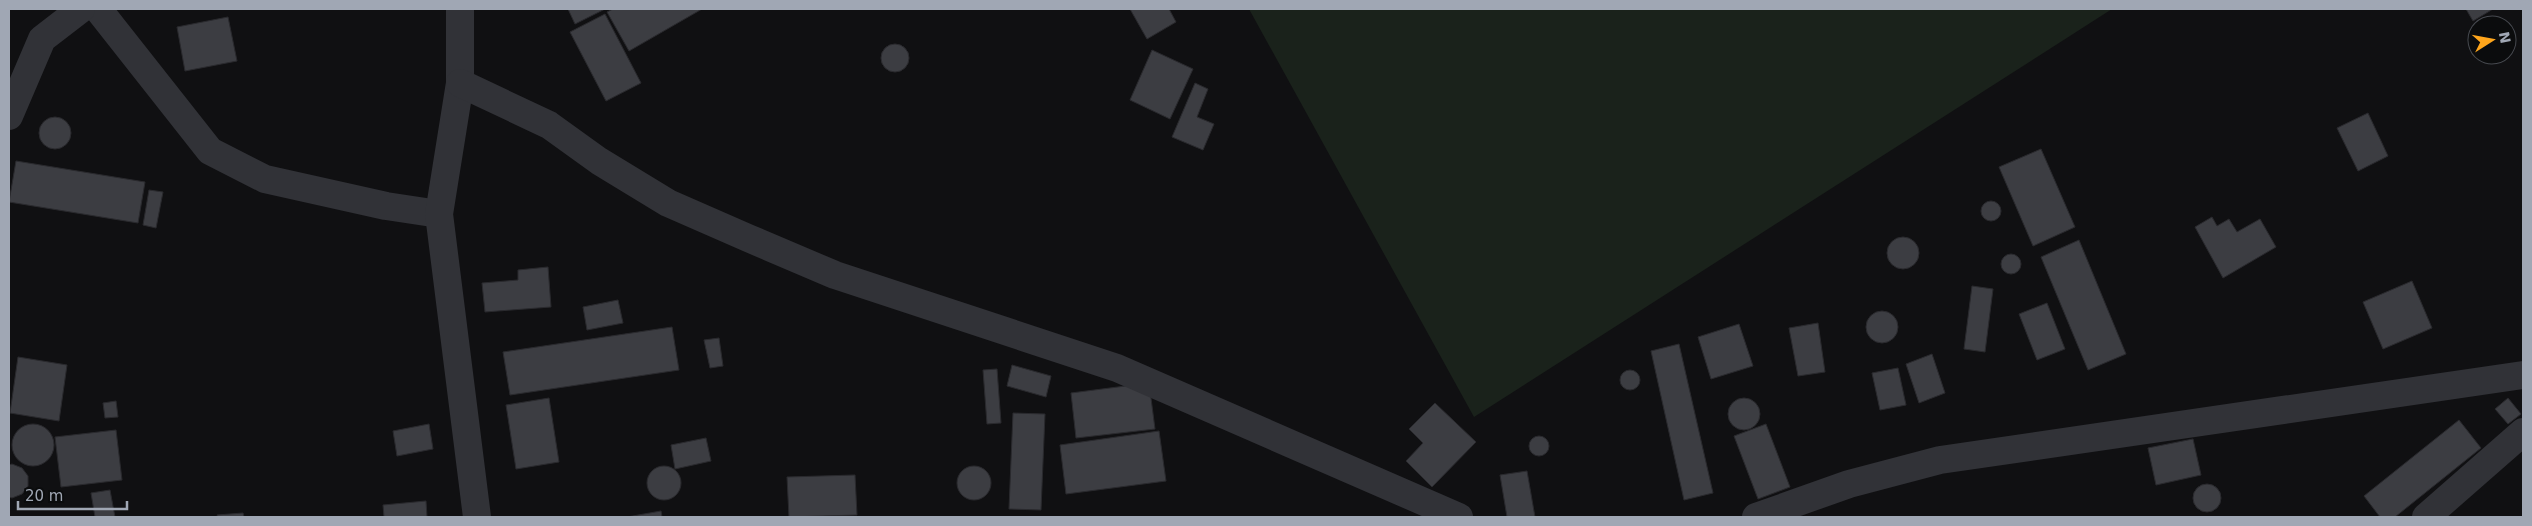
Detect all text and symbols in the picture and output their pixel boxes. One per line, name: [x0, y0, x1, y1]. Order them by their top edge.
north arrow: [2467, 15, 2517, 65]
text: N: [2496, 30, 2514, 45]
scale bar: [18, 478, 126, 510]
text: 20 m: [25, 487, 63, 505]

